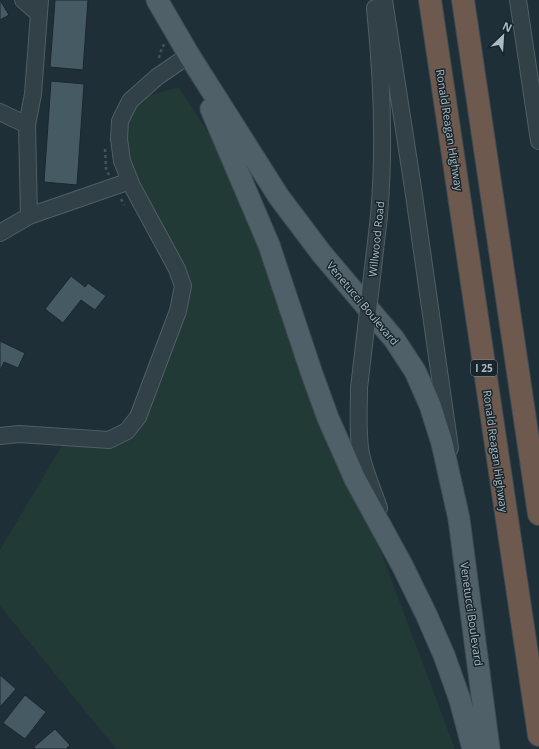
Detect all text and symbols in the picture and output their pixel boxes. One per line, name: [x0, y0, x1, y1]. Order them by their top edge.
north arrow: [483, 16, 523, 56]
text: N: [500, 18, 515, 35]
street label: Ronald Reagan Highway: [433, 68, 467, 192]
street label: Willwood Road: [365, 200, 387, 278]
street label: Venetucci Boulevard: [324, 258, 402, 348]
road number: I 25: [471, 360, 497, 376]
street label: Ronald Reagan Highway: [480, 389, 512, 513]
street label: Venetucci Boulevard: [457, 561, 487, 667]

